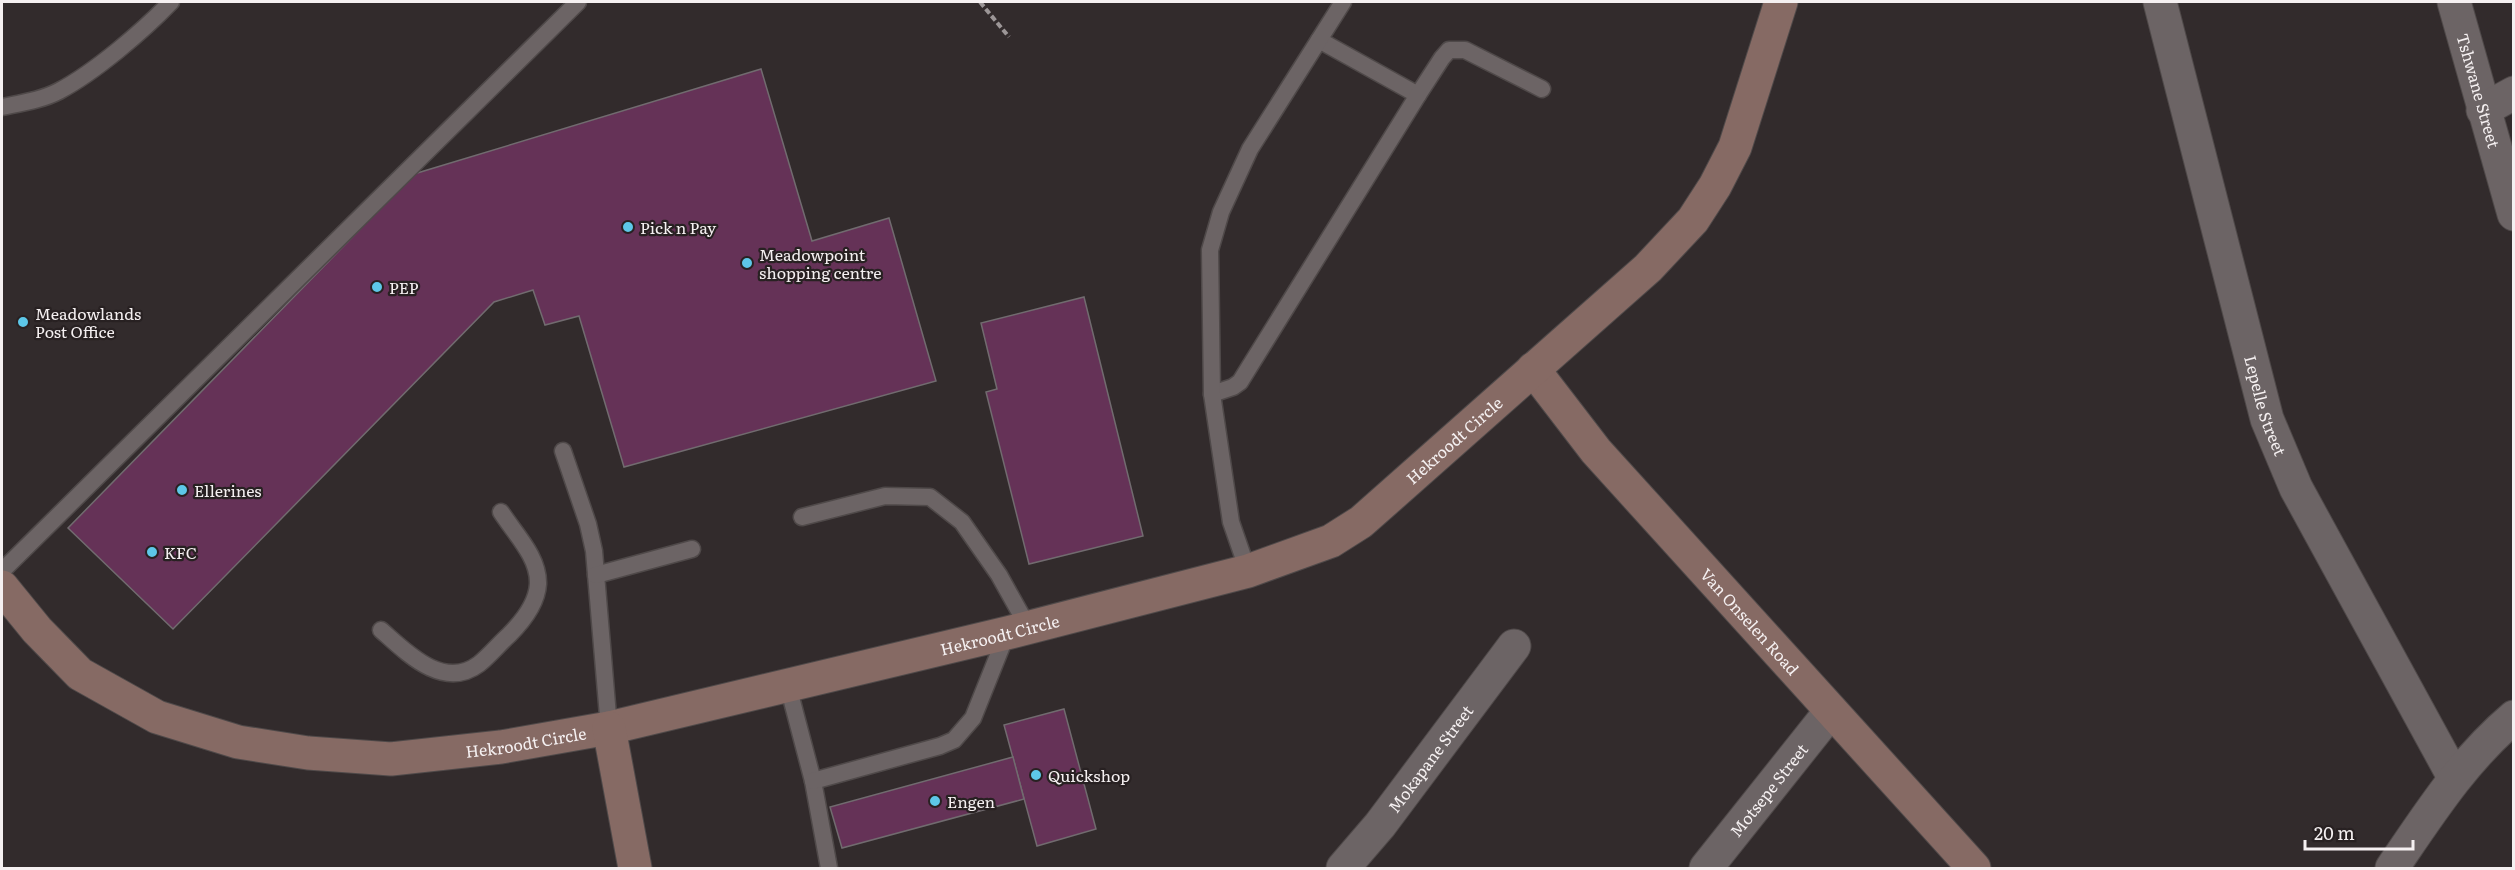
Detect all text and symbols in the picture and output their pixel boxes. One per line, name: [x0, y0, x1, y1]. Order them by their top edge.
street label: Tshwane Street: [2451, 30, 2507, 151]
place label: Pick n Pay: [640, 215, 717, 239]
marker: Pick n Pay: [621, 220, 635, 234]
place label: Meadowpoint shopping centre: [759, 242, 882, 284]
marker: Meadowpoint shopping centre: [740, 256, 754, 270]
place label: PEP: [389, 275, 419, 299]
marker: PEP: [370, 280, 384, 294]
place label: Meadowlands Post Office: [35, 301, 141, 343]
marker: Meadowlands Post Office: [16, 315, 30, 329]
street label: Lepelle Street: [2239, 352, 2293, 460]
street label: Hekroodt Circle: [1400, 391, 1507, 489]
place label: Ellerines: [194, 478, 262, 502]
marker: Ellerines: [175, 483, 189, 497]
place label: KFC: [164, 540, 197, 564]
marker: KFC: [145, 545, 159, 559]
street label: Van Onselen Road: [1695, 562, 1805, 680]
street label: Hekroodt Circle: [938, 608, 1062, 661]
street label: Mokapane Street: [1382, 699, 1479, 817]
street label: Hekroodt Circle: [464, 720, 588, 763]
street label: Motsepe Street: [1724, 737, 1813, 842]
place label: Quickshop: [1048, 763, 1130, 787]
marker: Quickshop: [1029, 768, 1043, 782]
place label: Engen: [947, 789, 996, 813]
marker: Engen: [928, 794, 942, 808]
scale bar: [2305, 813, 2413, 851]
text: 20 m: [2314, 819, 2355, 846]

